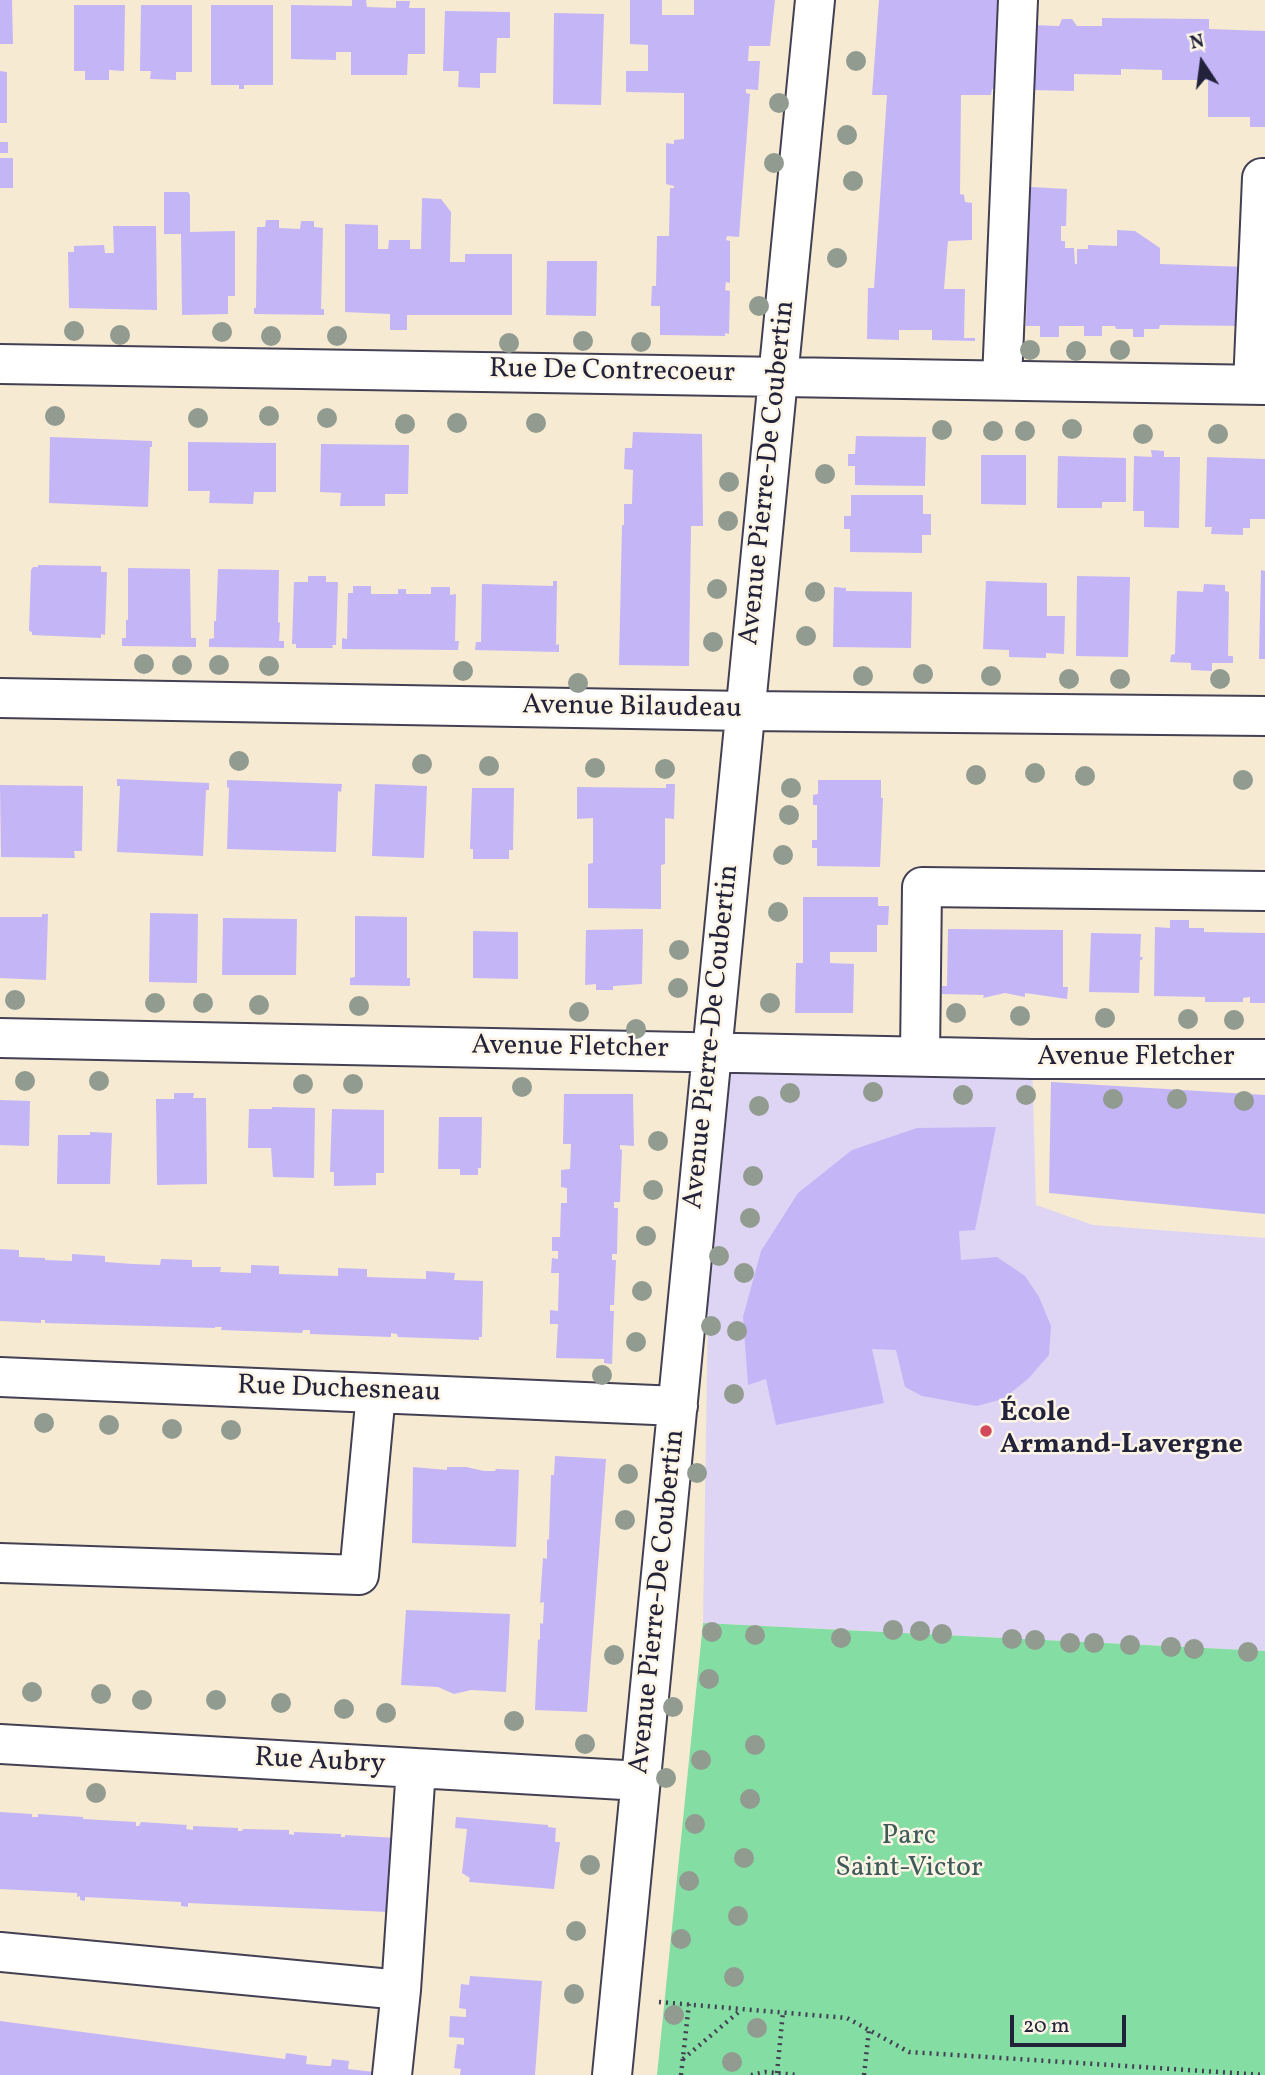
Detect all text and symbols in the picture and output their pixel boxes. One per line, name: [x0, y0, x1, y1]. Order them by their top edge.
north arrow: [1167, 28, 1237, 98]
text: N: [1188, 28, 1207, 57]
street label: Avenue Pierre-De Coubertin: [734, 299, 804, 647]
street label: Rue De Contrecoeur: [489, 354, 735, 392]
street label: Avenue Bilaudeau: [522, 690, 742, 728]
street label: Avenue Pierre-De Coubertin: [678, 863, 748, 1211]
street label: Avenue Fletcher: [471, 1030, 669, 1068]
street label: Avenue Fletcher: [1037, 1042, 1235, 1076]
street label: Rue Duchesneau: [237, 1371, 441, 1411]
place label: École Armand-Lavergne: [1000, 1398, 1243, 1464]
marker: École Armand-Lavergne: [978, 1423, 994, 1439]
street label: Avenue Pierre-De Coubertin: [624, 1428, 694, 1776]
street label: Rue Aubry: [254, 1743, 386, 1783]
park label: Parc Saint-Victor: [835, 1821, 983, 1887]
scale bar: [1013, 2002, 1128, 2046]
text: 20 m: [1023, 2012, 1069, 2041]

